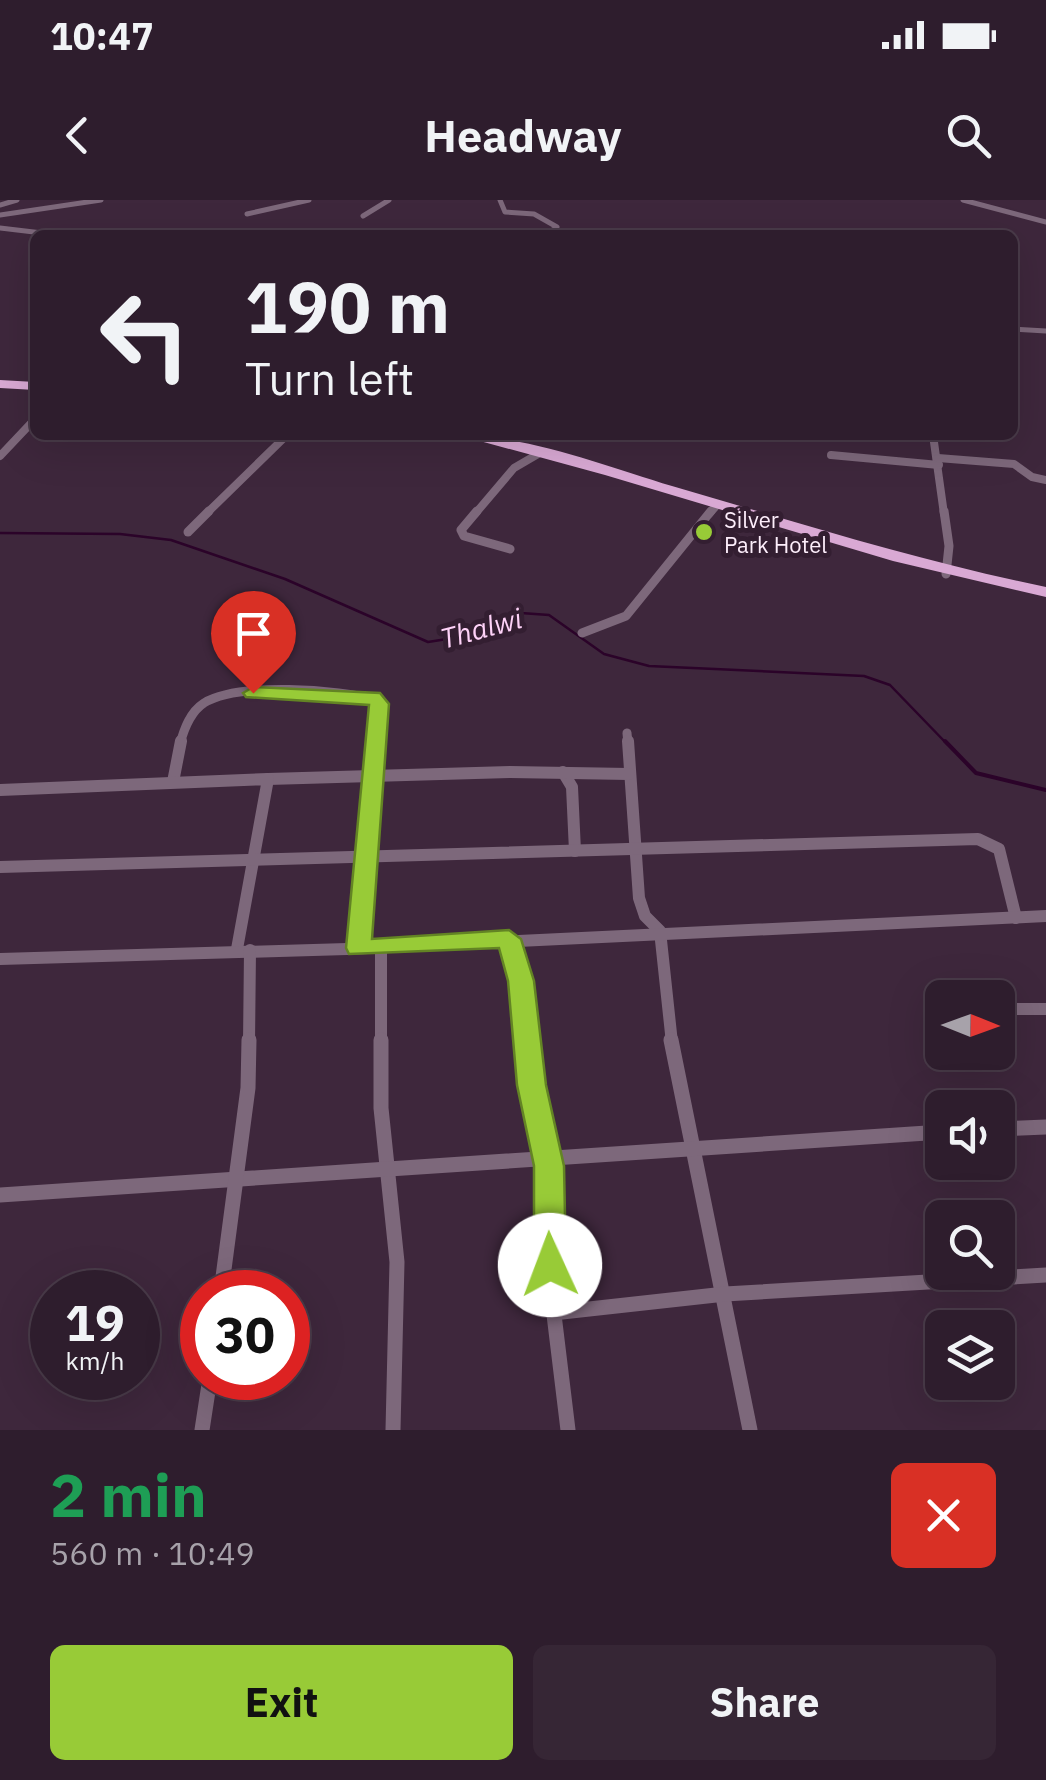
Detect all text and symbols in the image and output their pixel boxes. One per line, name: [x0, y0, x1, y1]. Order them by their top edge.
text: 10:47: [50, 11, 154, 60]
text: Headway: [424, 106, 622, 164]
icon: back: [50, 108, 105, 163]
icon: search: [941, 108, 996, 163]
text: 190 m: [245, 261, 450, 352]
icon: left: [80, 270, 210, 400]
text: Turn left: [245, 349, 414, 407]
place label: Silver Park Hotel: [724, 505, 827, 559]
marker: Silver Park Hotel: [693, 521, 715, 543]
pin: [211, 591, 296, 694]
water label: Thalwi: [436, 599, 527, 657]
icon: arrive: [226, 606, 281, 661]
north arrow: [925, 980, 1015, 1070]
map controls: [925, 980, 1015, 1400]
button: sound: [925, 1090, 1015, 1180]
button: search: [925, 1200, 1015, 1290]
position arrow: [498, 1213, 602, 1317]
speed limit sign: 30: [180, 1270, 310, 1400]
text: 19: [65, 1290, 125, 1355]
button: layers: [925, 1310, 1015, 1400]
text: km/h: [66, 1344, 124, 1377]
text: 2 min: [50, 1455, 207, 1534]
button: close: [891, 1463, 996, 1568]
text: 560 m · 10:49: [50, 1532, 255, 1574]
button: Exit: [50, 1645, 513, 1760]
button: Share: [533, 1645, 996, 1760]

